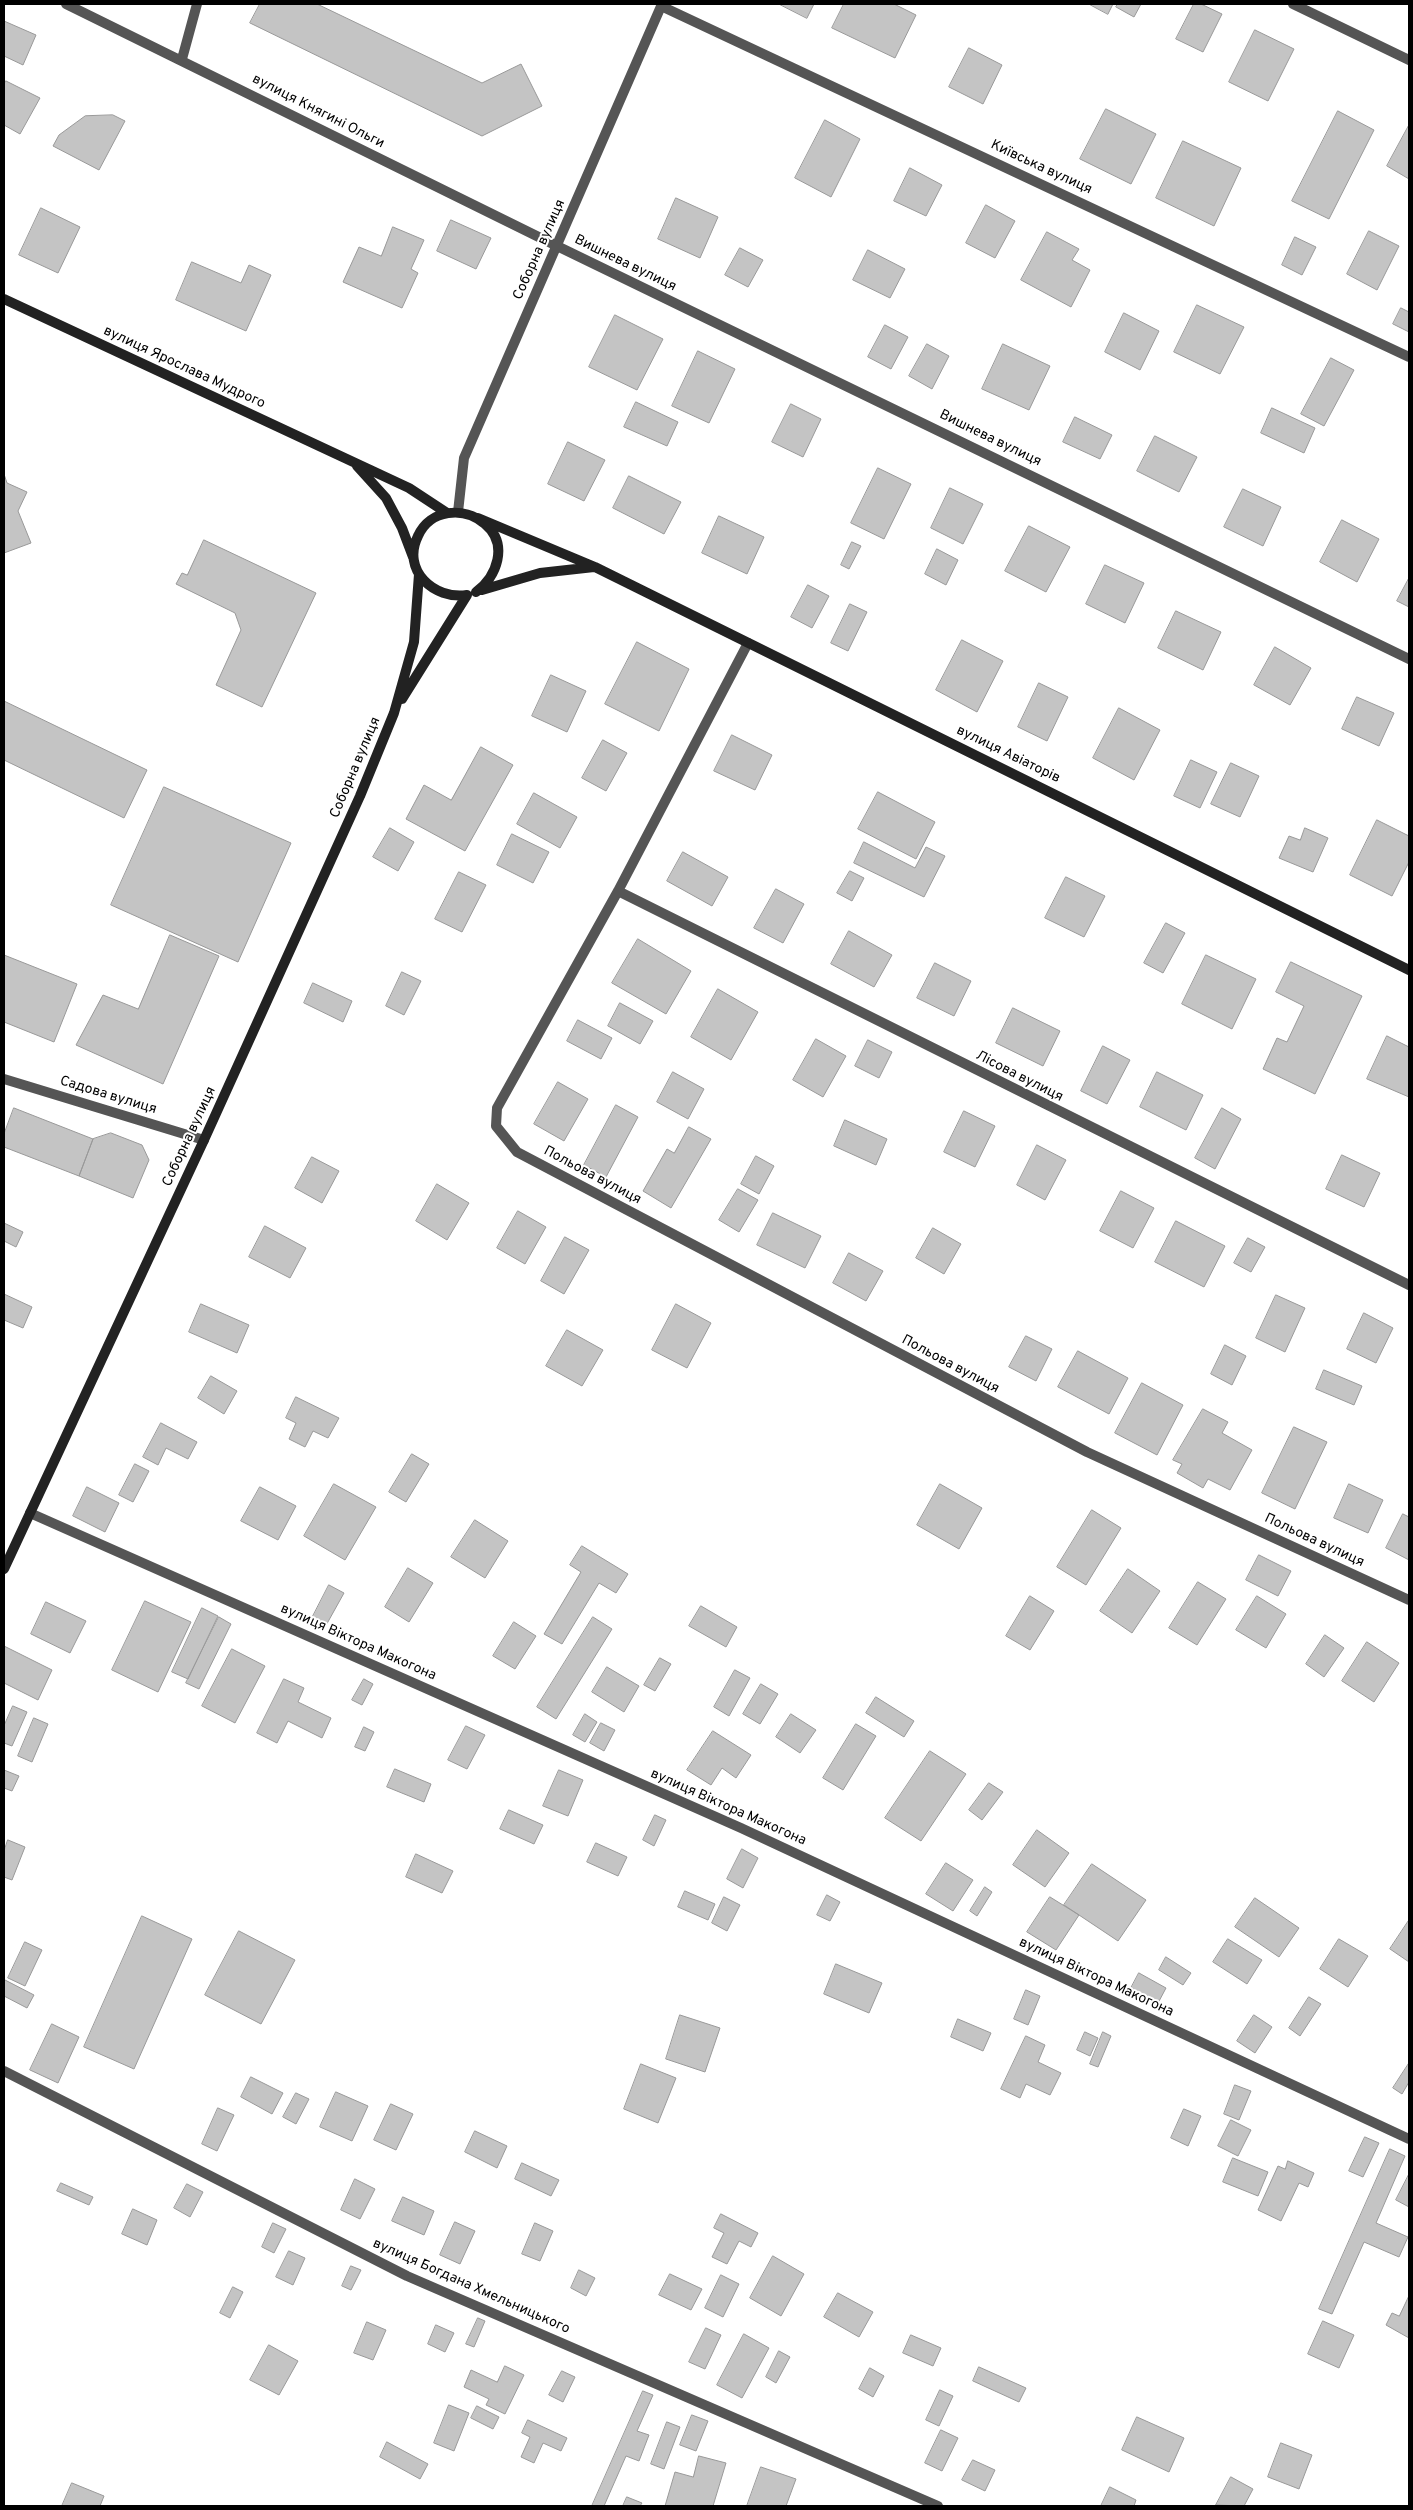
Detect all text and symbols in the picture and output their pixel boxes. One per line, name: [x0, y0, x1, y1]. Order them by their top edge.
street label: вулиця Княгині Ольги: [249, 71, 387, 153]
street label: Київська вулиця: [988, 137, 1094, 199]
street label: Соборна вулиця: [510, 197, 570, 303]
street label: Вишнева вулиця: [571, 232, 679, 296]
street label: вулиця Ярослава Мудрого: [100, 323, 268, 413]
street label: Вишнева вулиця: [936, 407, 1044, 471]
street label: Соборна вулиця: [327, 715, 385, 821]
street label: вулиця Авіаторів: [953, 723, 1063, 787]
street label: Лісова вулиця: [972, 1048, 1066, 1106]
street label: Садова вулиця: [57, 1073, 159, 1119]
street label: Соборна вулиця: [160, 1084, 220, 1190]
street label: Польова вулиця: [540, 1143, 644, 1209]
street label: Польова вулиця: [898, 1332, 1002, 1398]
street label: Польова вулиця: [1261, 1511, 1367, 1571]
street label: вулиця Віктора Макогона: [278, 1601, 438, 1685]
street label: вулиця Віктора Макогона: [648, 1766, 808, 1850]
street label: вулиця Віктора Макогона: [1016, 1935, 1176, 2021]
street label: вулиця Богдана Хмельницького: [370, 2236, 572, 2338]

